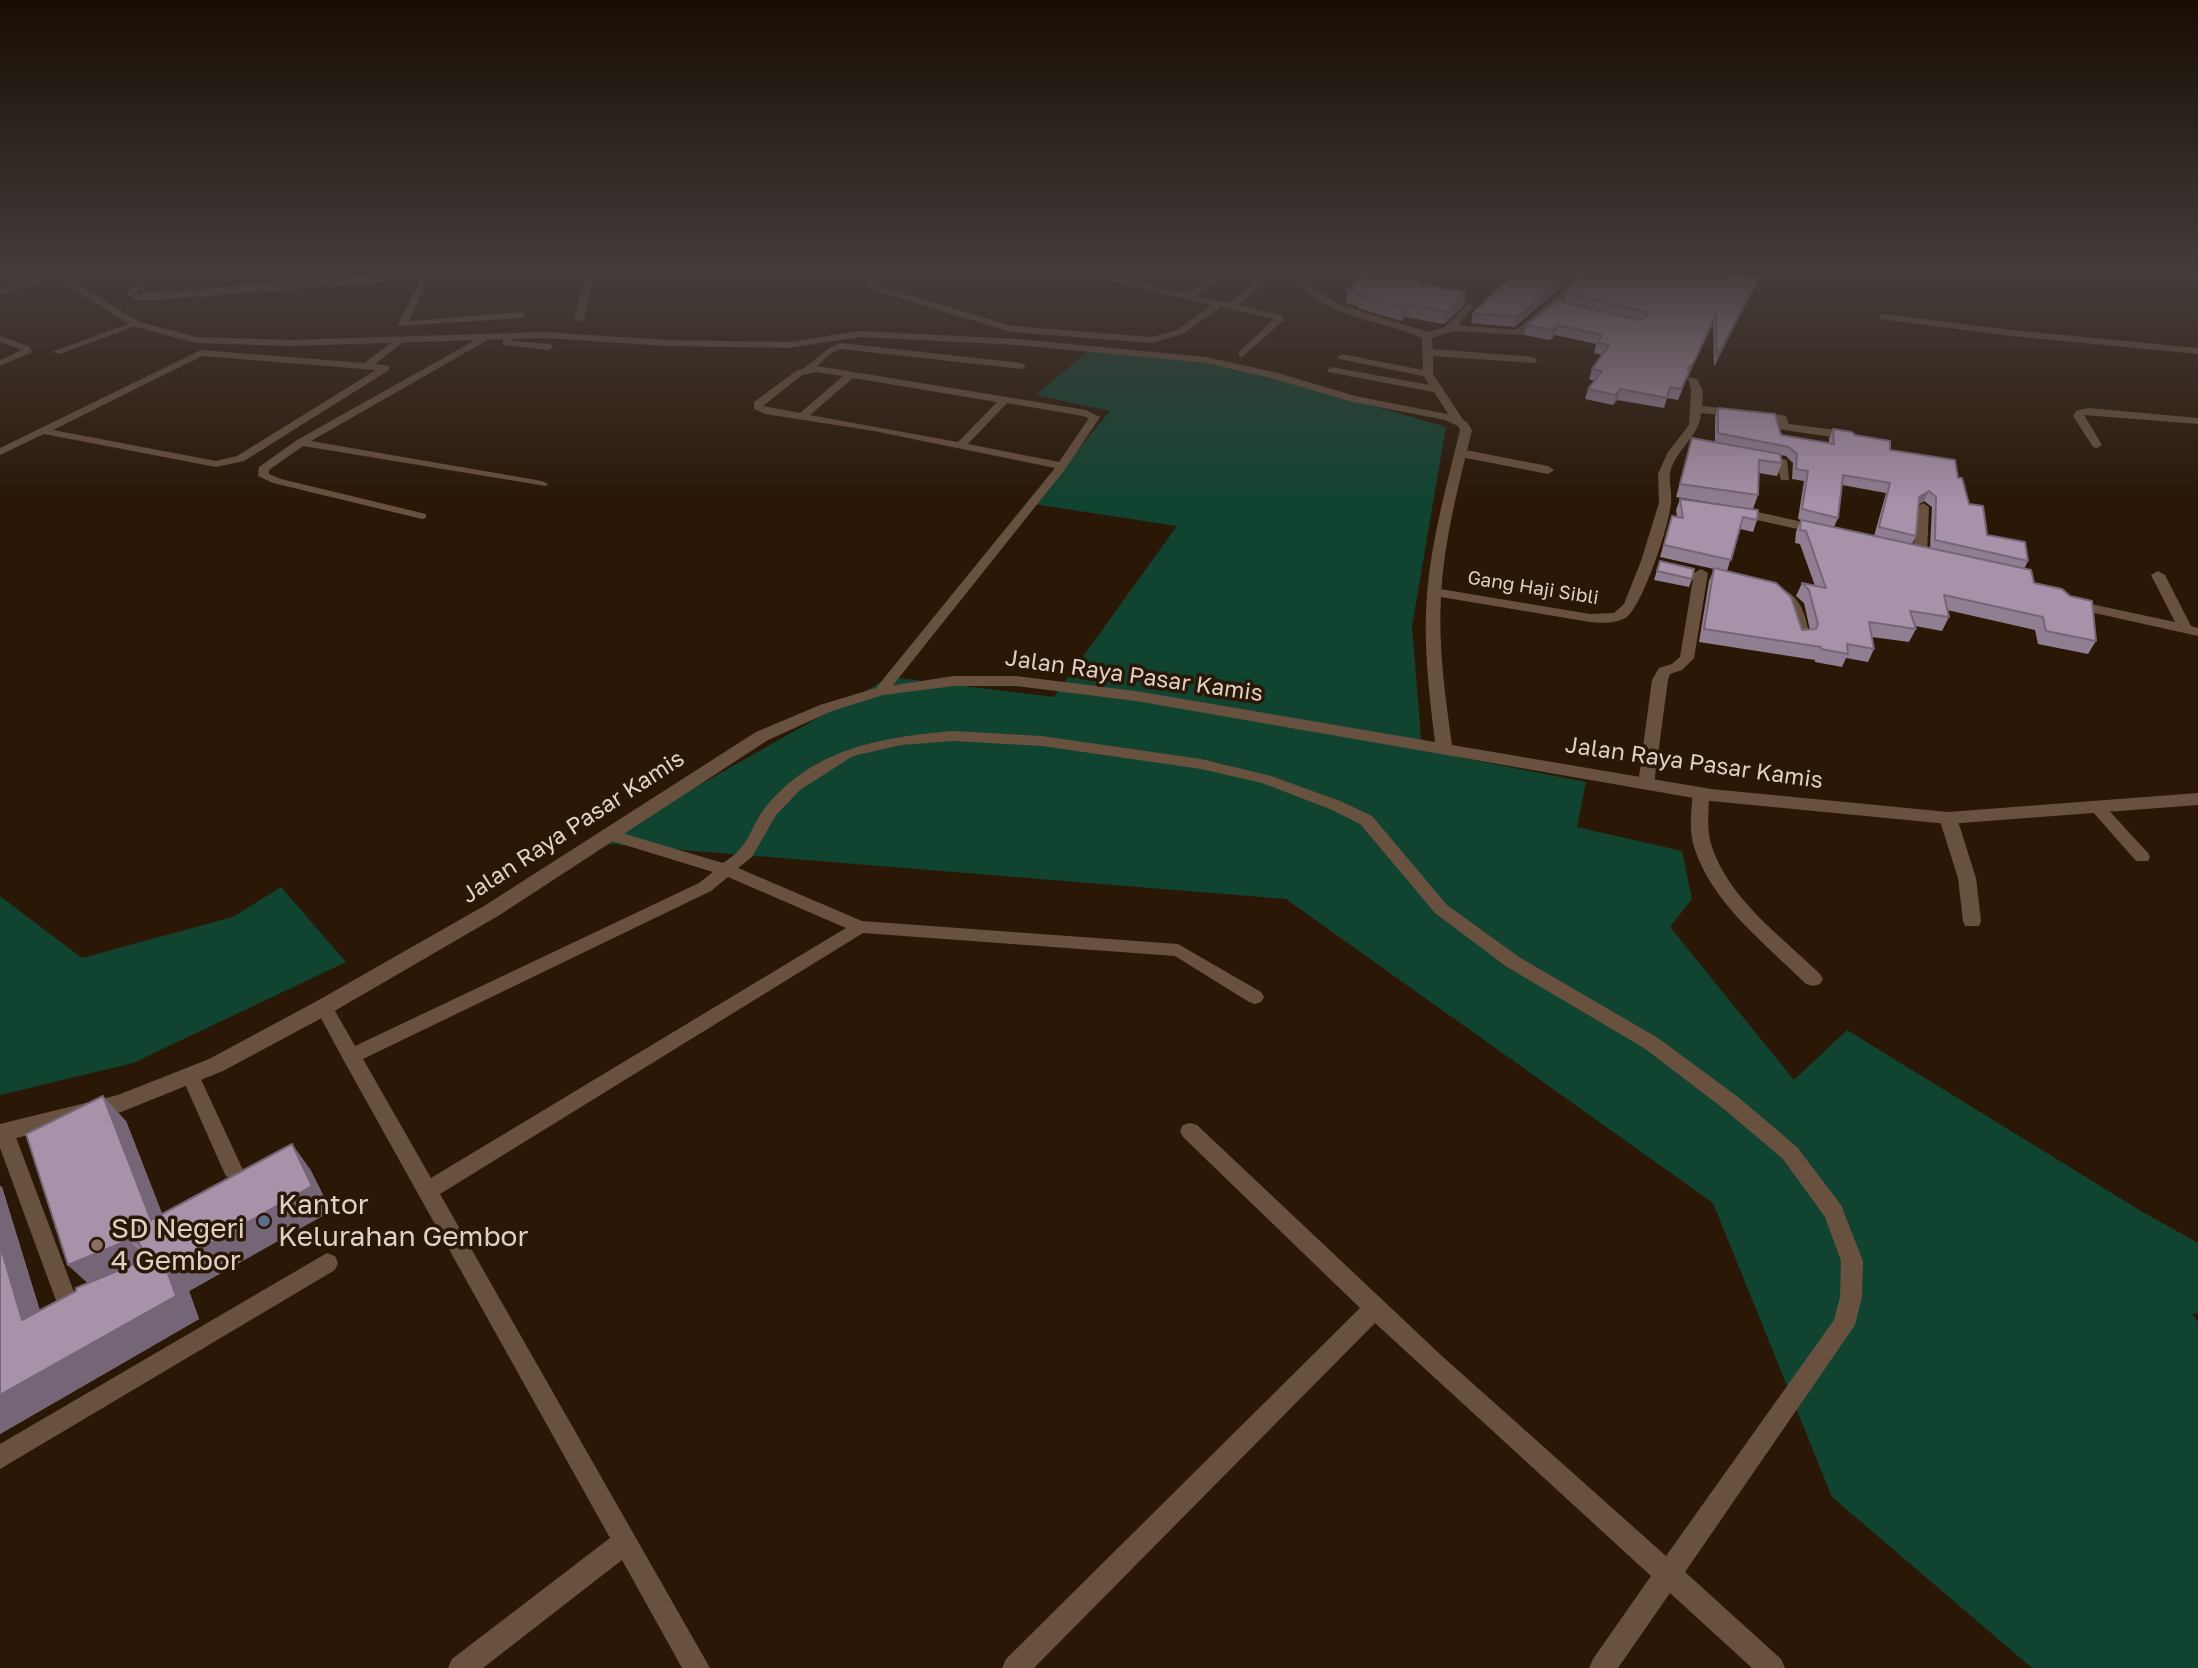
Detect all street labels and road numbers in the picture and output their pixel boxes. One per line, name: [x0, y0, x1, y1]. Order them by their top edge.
street label: Gang Haji Sibli: [1466, 566, 1600, 610]
street label: Jalan Raya Pasar Kamis: [1003, 644, 1265, 708]
street label: Jalan Raya Pasar Kamis: [1563, 731, 1825, 795]
street label: Jalan Raya Pasar Kamis: [456, 745, 690, 909]

